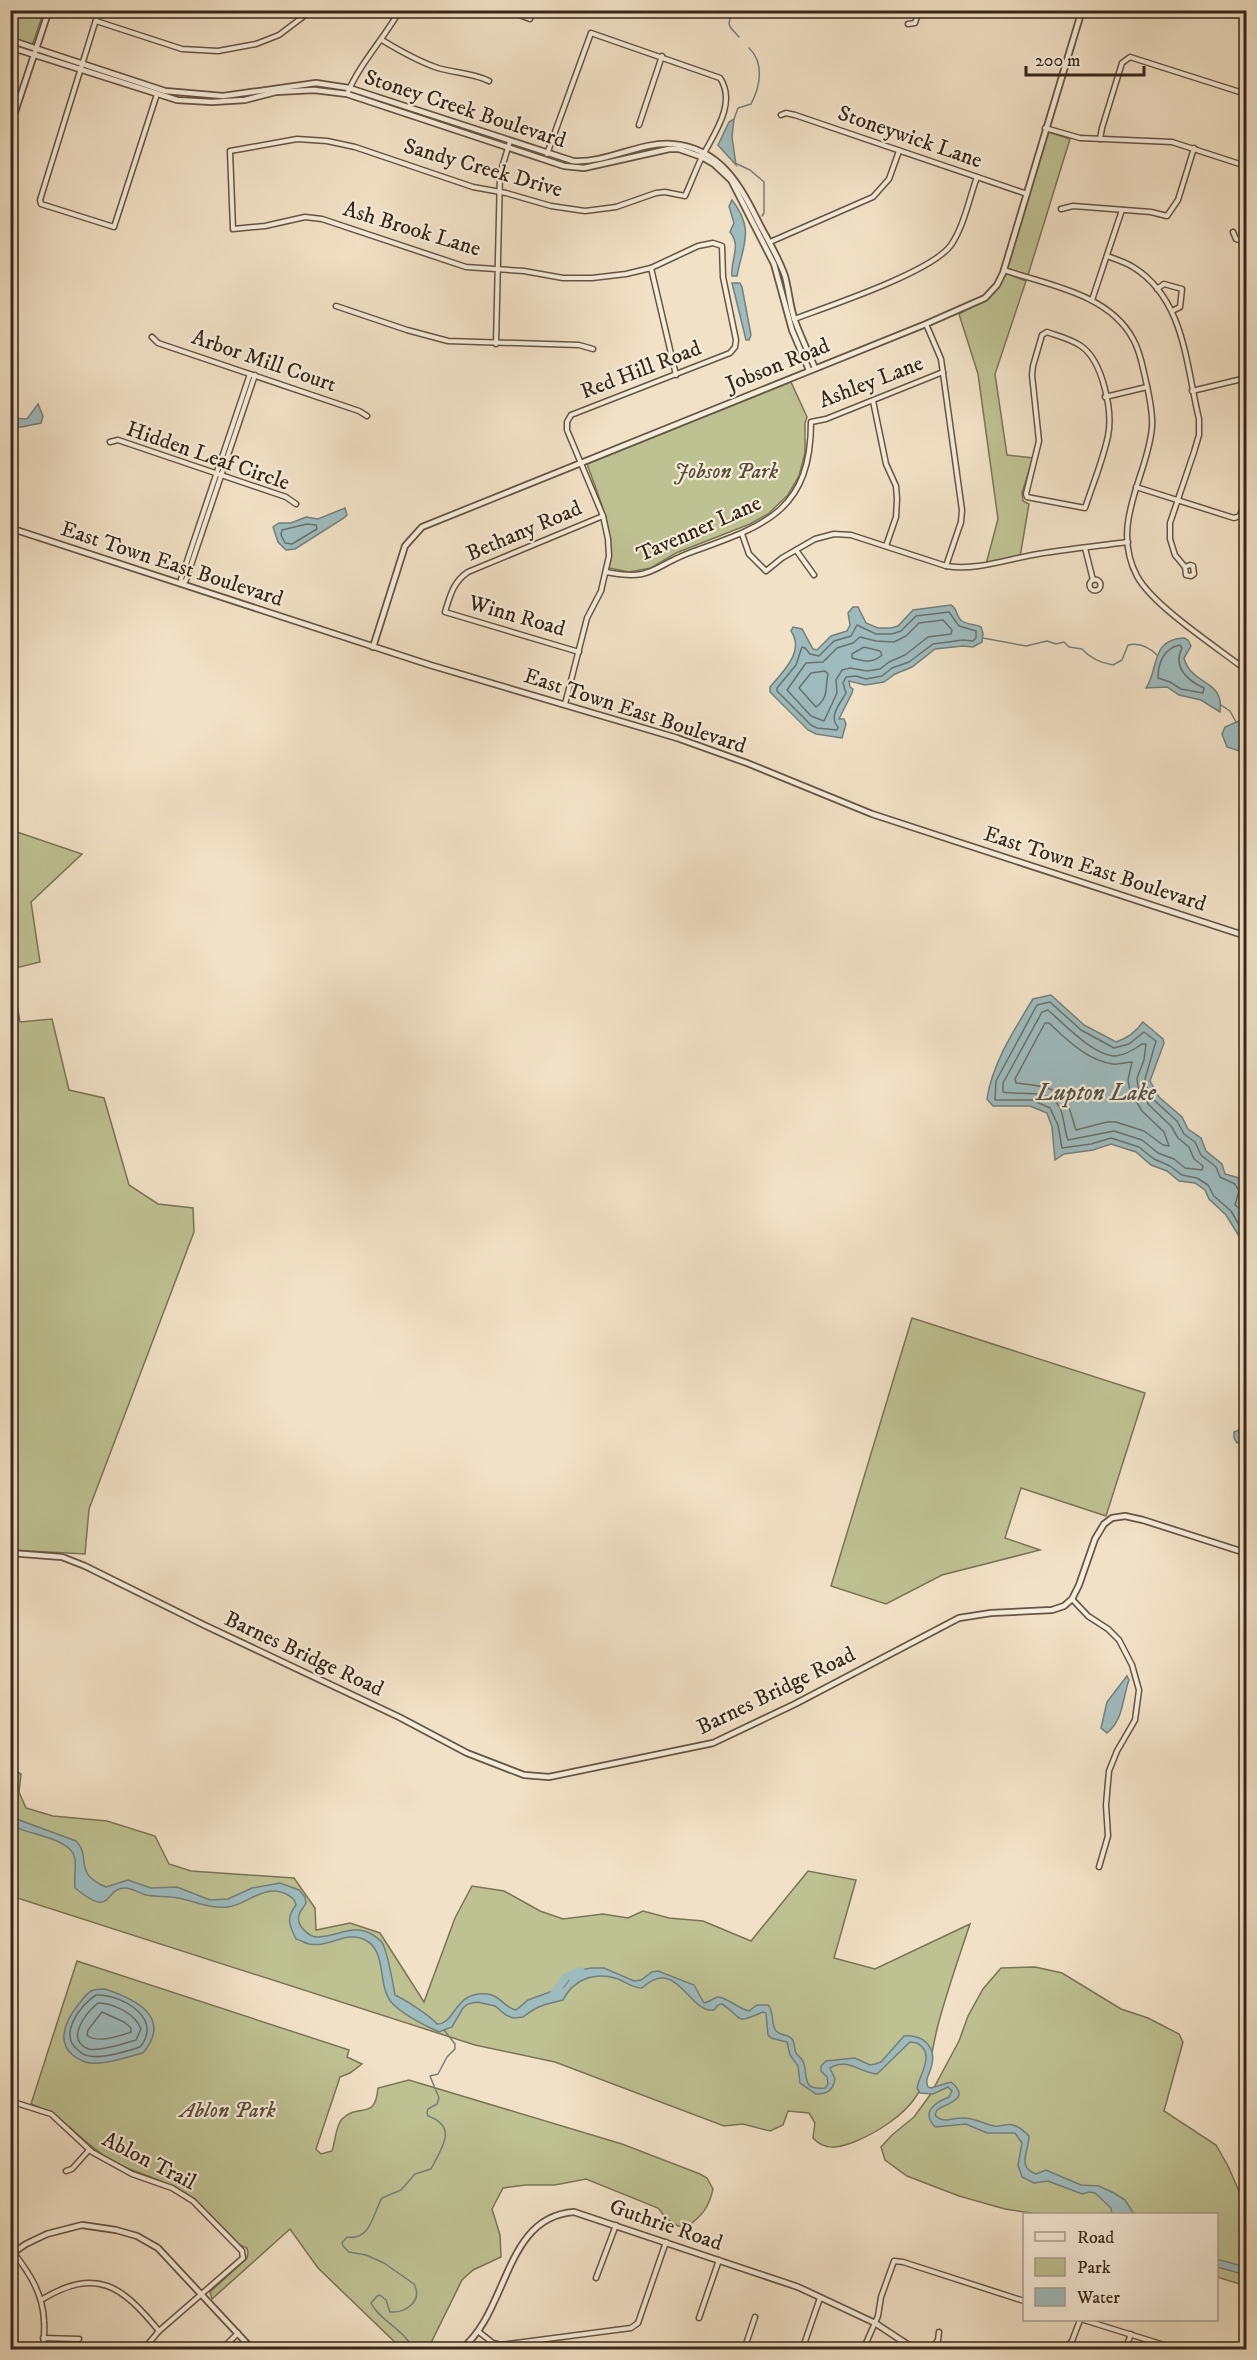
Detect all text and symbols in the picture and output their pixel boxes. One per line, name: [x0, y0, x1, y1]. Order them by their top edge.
scale bar: [1026, 39, 1144, 77]
text: 200 m: [1035, 50, 1081, 72]
street label: Stoney Creek Boulevard: [361, 64, 569, 154]
street label: Stoneywick Lane: [834, 100, 986, 174]
street label: Sandy Creek Drive: [401, 132, 565, 204]
street label: Ash Brook Lane: [340, 195, 484, 263]
street label: Arbor Mill Court: [188, 324, 340, 398]
street label: Jobson Road: [720, 332, 834, 399]
street label: Red Hill Road: [577, 335, 705, 405]
street label: Ashley Lane: [815, 350, 927, 414]
street label: Hidden Leaf Circle: [123, 415, 293, 497]
park label: Jobson Park: [674, 458, 779, 485]
street label: Tavenner Lane: [633, 490, 765, 568]
street label: Bethany Road: [462, 495, 586, 567]
street label: East Town East Boulevard: [57, 515, 287, 613]
street label: Winn Road: [465, 589, 568, 643]
street label: East Town East Boulevard: [520, 662, 750, 760]
street label: East Town East Boulevard: [980, 820, 1210, 918]
water label: Lupton Lake: [1034, 1078, 1157, 1108]
street label: Barnes Bridge Road: [220, 1605, 388, 1703]
street label: Barnes Bridge Road: [692, 1641, 860, 1741]
park label: Ablon Park: [177, 2097, 277, 2124]
street label: Ablon Trail: [97, 2126, 201, 2196]
street label: Guthrie Road: [606, 2193, 726, 2257]
legend: [1023, 2213, 1218, 2321]
text: Road: [1077, 2227, 1114, 2249]
text: Park: [1077, 2257, 1111, 2279]
text: Water: [1076, 2287, 1120, 2309]

